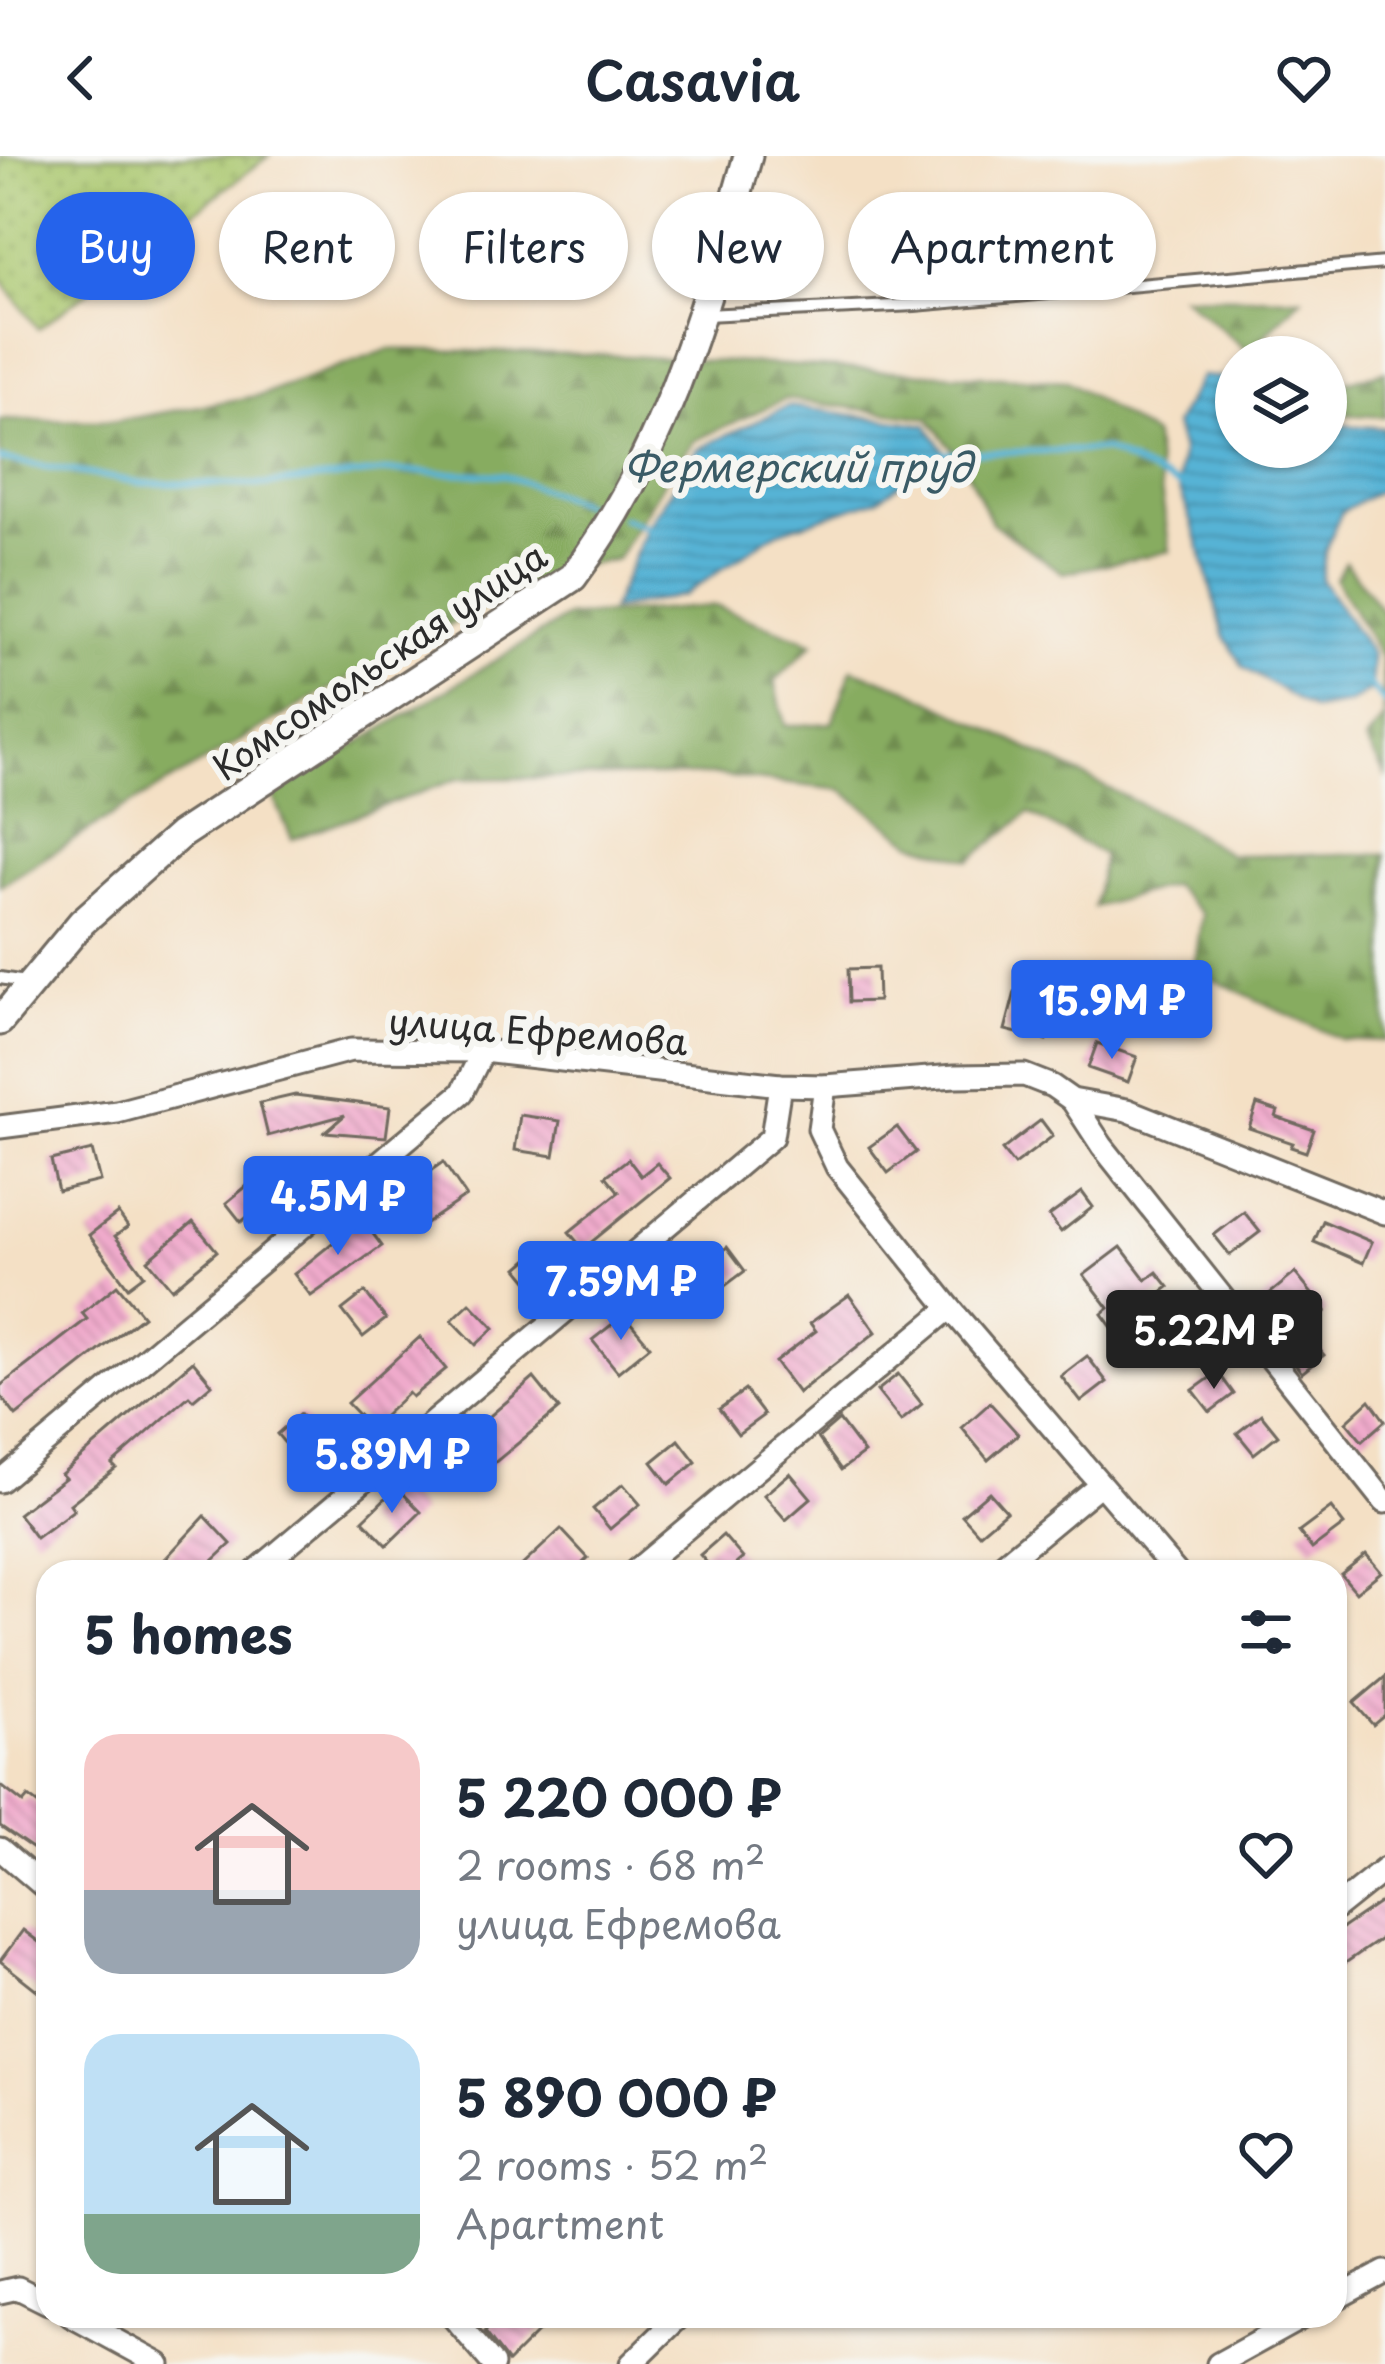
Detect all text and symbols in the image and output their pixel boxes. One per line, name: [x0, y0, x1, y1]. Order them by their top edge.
text: Casavia: [585, 38, 800, 119]
icon: back: [48, 45, 114, 111]
icon: heart: [1271, 45, 1337, 111]
chip: Buy: [36, 192, 195, 300]
chip: Rent: [219, 192, 395, 300]
chip: Filters: [419, 192, 628, 300]
chip: New: [652, 192, 824, 300]
chip: Apartment: [848, 192, 1156, 300]
map controls: [1215, 336, 1347, 468]
button: layers: [1215, 336, 1347, 468]
water label: Фермерский пруд: [624, 436, 975, 495]
street label: Комсомольская улица: [201, 528, 557, 792]
pin: 15.9M ₽: [1001, 960, 1223, 1062]
text: 15.9M ₽: [1038, 969, 1186, 1028]
street label: улица Ефремова: [387, 993, 690, 1067]
pin: 4.5M ₽: [240, 1156, 436, 1258]
text: 4.5M ₽: [270, 1165, 406, 1224]
pin: 7.59M ₽: [510, 1241, 732, 1343]
text: 7.59M ₽: [545, 1250, 697, 1309]
pin: 5.22M ₽: [1103, 1290, 1325, 1392]
text: 5.22M ₽: [1133, 1299, 1295, 1358]
pin: 5.89M ₽: [281, 1414, 503, 1516]
text: 5.89M ₽: [314, 1423, 470, 1482]
text: 5 homes: [84, 1594, 293, 1671]
icon: filters: [1233, 1599, 1299, 1665]
text: 5 220 000 ₽: [456, 1757, 782, 1834]
icon: home: [180, 1782, 324, 1926]
icon: heart: [1233, 1821, 1299, 1887]
text: 2 rooms · 68 m²: [456, 1834, 765, 1893]
text: улица Ефремова: [456, 1893, 781, 1952]
text: 5 890 000 ₽: [456, 2057, 777, 2134]
icon: home: [180, 2082, 324, 2226]
icon: heart: [1233, 2121, 1299, 2187]
text: 2 rooms · 52 m²: [456, 2134, 768, 2193]
text: Apartment: [456, 2193, 664, 2252]

